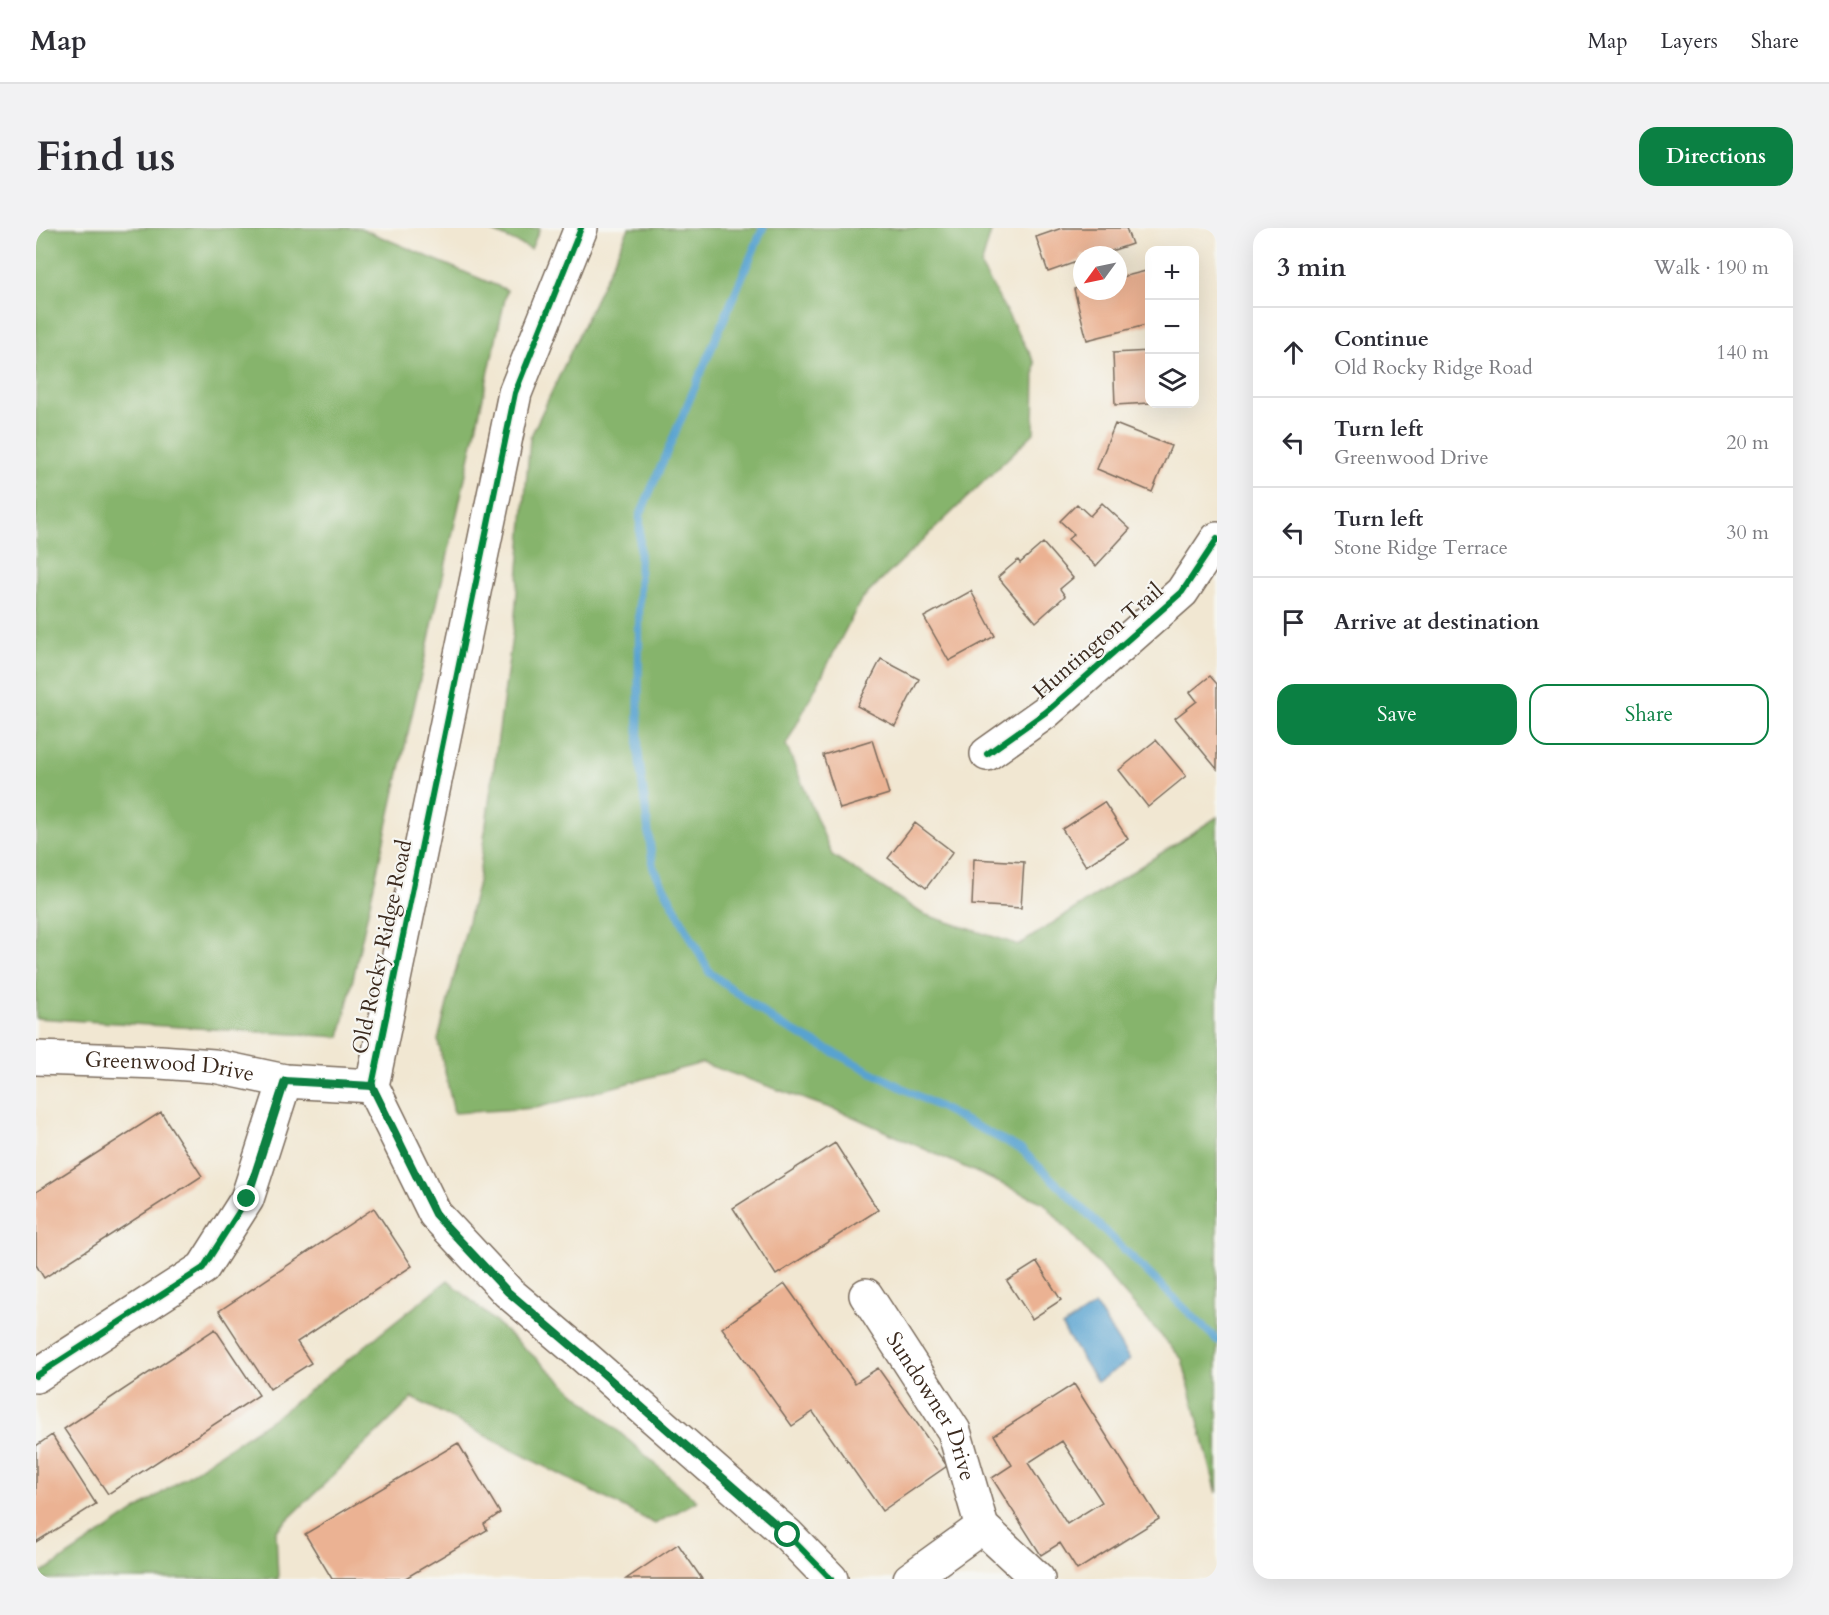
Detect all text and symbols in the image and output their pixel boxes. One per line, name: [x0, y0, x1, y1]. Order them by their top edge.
text: Map: [30, 22, 87, 60]
text: Map: [1588, 27, 1628, 56]
text: Layers: [1661, 27, 1718, 56]
text: Share: [1751, 27, 1799, 56]
button: Directions: [1639, 127, 1793, 186]
text: Find us: [36, 128, 176, 185]
north arrow: [1073, 246, 1127, 300]
map controls: [1145, 246, 1199, 408]
button: +: [1145, 246, 1199, 300]
text: 3 min: [1277, 250, 1346, 285]
text: Walk · 190 m: [1654, 254, 1769, 281]
button: −: [1145, 300, 1199, 354]
text: Continue: [1334, 324, 1429, 354]
icon: ahead: [1277, 336, 1310, 369]
text: 140 m: [1716, 339, 1769, 366]
button: layers: [1145, 354, 1199, 408]
text: Old Rocky Ridge Road: [1334, 354, 1533, 381]
text: Turn left: [1334, 414, 1423, 444]
icon: left: [1277, 426, 1310, 459]
text: 20 m: [1726, 429, 1769, 456]
text: Greenwood Drive: [1334, 444, 1489, 471]
text: Turn left: [1334, 504, 1423, 534]
icon: left: [1277, 516, 1310, 549]
text: 30 m: [1726, 519, 1769, 546]
text: Stone Ridge Terrace: [1334, 534, 1508, 561]
street label: Huntington Trail: [1026, 576, 1170, 706]
icon: arrive: [1277, 606, 1310, 639]
text: Arrive at destination: [1334, 607, 1539, 637]
button: Save: [1277, 684, 1517, 745]
button: Share: [1529, 684, 1769, 745]
street label: Old Rocky Ridge Road: [345, 837, 419, 1057]
street label: Greenwood Drive: [84, 1045, 257, 1089]
route end: [233, 1185, 259, 1211]
street label: Sundowner Drive: [879, 1326, 983, 1484]
route start: [774, 1521, 800, 1547]

